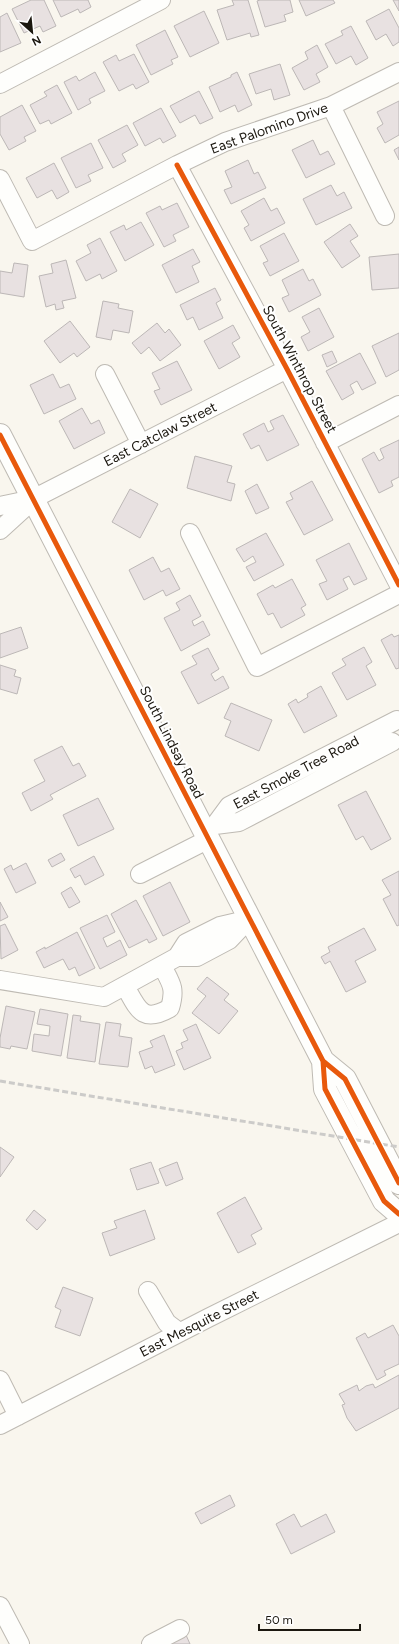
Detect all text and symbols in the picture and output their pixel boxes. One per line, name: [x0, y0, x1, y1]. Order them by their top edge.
north arrow: [12, 12, 52, 52]
text: N: [30, 33, 43, 48]
street label: East Palomino Drive: [208, 99, 331, 158]
street label: South Winthrop Street: [259, 302, 341, 436]
street label: East Catclaw Street: [101, 399, 220, 470]
street label: South Lindsay Road: [136, 683, 207, 801]
street label: East Smoke Tree Road: [230, 732, 362, 813]
street label: East Mesquite Street: [137, 1286, 262, 1361]
scale bar: [259, 1606, 360, 1632]
text: 50 m: [265, 1613, 293, 1627]

